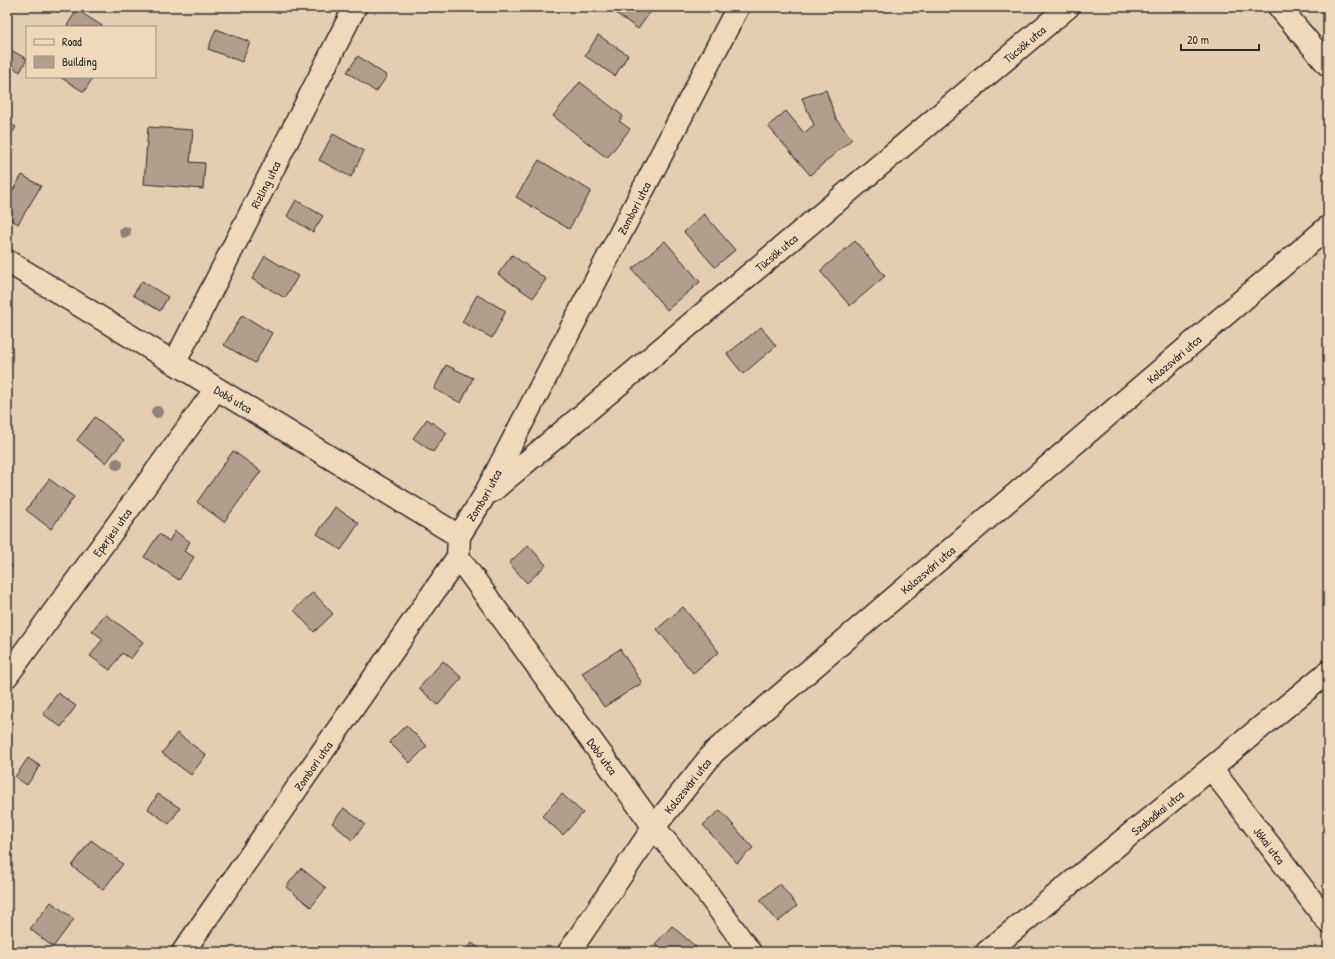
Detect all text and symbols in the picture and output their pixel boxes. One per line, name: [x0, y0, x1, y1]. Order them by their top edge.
street label: Tücsök utca: [999, 21, 1049, 67]
legend: [26, 26, 156, 78]
scale bar: [1181, 26, 1259, 52]
text: 20 m: [1187, 31, 1209, 48]
text: Road: [62, 33, 82, 50]
text: Building: [62, 53, 97, 70]
street label: Rizling utca: [246, 158, 284, 211]
street label: Zombori utca: [613, 178, 654, 237]
street label: Tücsök utca: [751, 229, 801, 275]
street label: Kolozsvári utca: [1143, 331, 1205, 387]
street label: Dobó utca: [211, 381, 256, 417]
street label: Zombori utca: [462, 466, 505, 524]
street label: Eperjesi utca: [88, 504, 135, 560]
street label: Kolozsvári utca: [896, 541, 959, 598]
street label: Dobó utca: [583, 734, 622, 778]
street label: Zombori utca: [289, 737, 336, 794]
street label: Kolozsvári utca: [659, 754, 715, 817]
street label: Szabadkai utca: [1127, 786, 1187, 839]
street label: Jókai utca: [1250, 823, 1290, 868]

